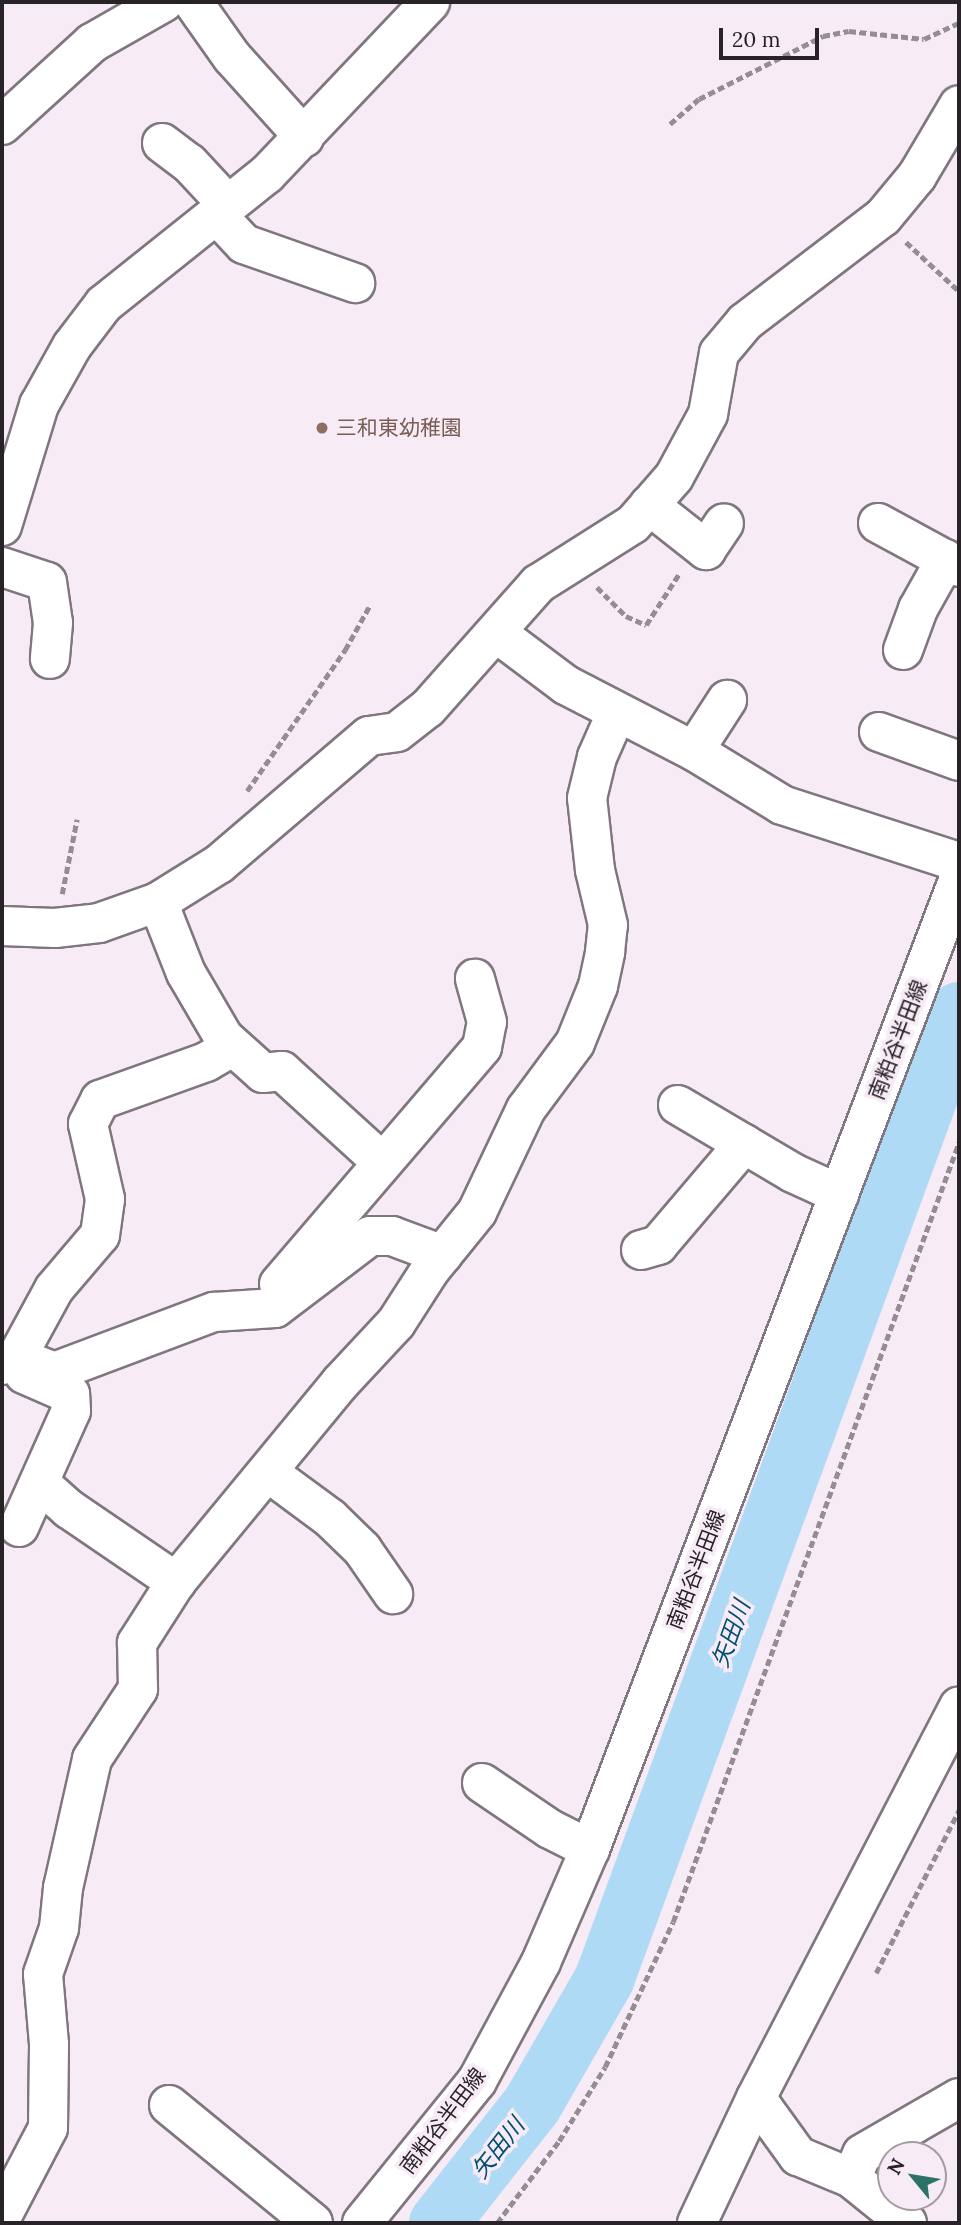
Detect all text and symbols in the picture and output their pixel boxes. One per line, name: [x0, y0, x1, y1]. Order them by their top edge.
scale bar: [723, 14, 823, 58]
text: 20 m: [732, 26, 781, 53]
place label: 三和東幼稚園: [336, 415, 462, 441]
marker: 三和東幼稚園: [314, 420, 330, 436]
street label: 南粕谷半田線: [864, 977, 932, 1103]
street label: 南粕谷半田線: [662, 1507, 730, 1633]
water label: 矢田川: [706, 1597, 756, 1671]
street label: 南粕谷半田線: [395, 2063, 491, 2179]
water label: 矢田川: [466, 2112, 530, 2184]
north arrow: [877, 2141, 947, 2211]
text: N: [881, 2154, 910, 2179]

